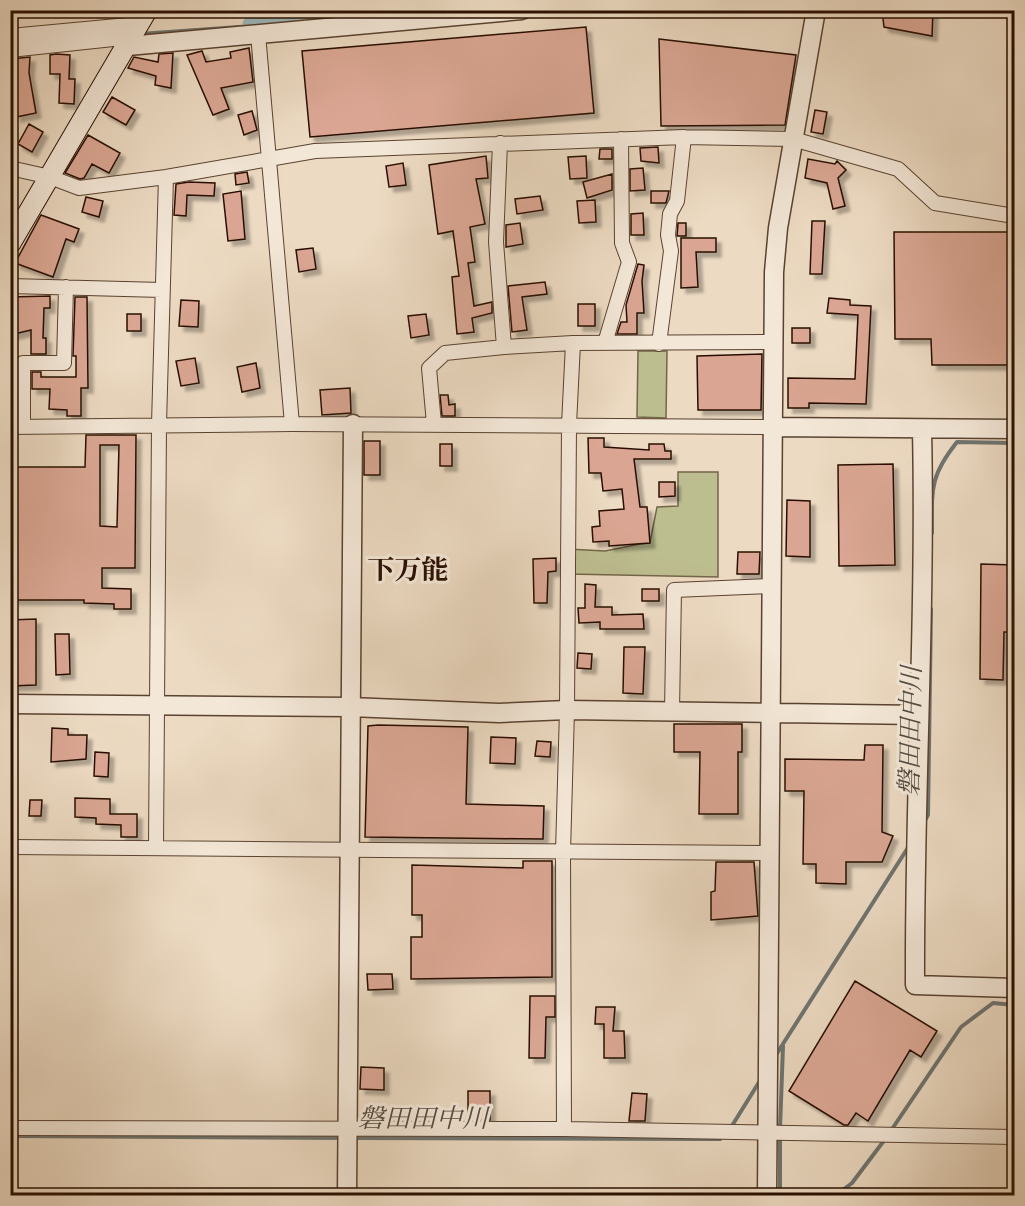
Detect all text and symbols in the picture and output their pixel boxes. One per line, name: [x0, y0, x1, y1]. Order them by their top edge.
district label: 下万能: [368, 553, 449, 592]
water label: 磐田田中川: [893, 663, 932, 796]
water label: 磐田田中川: [358, 1102, 491, 1139]

